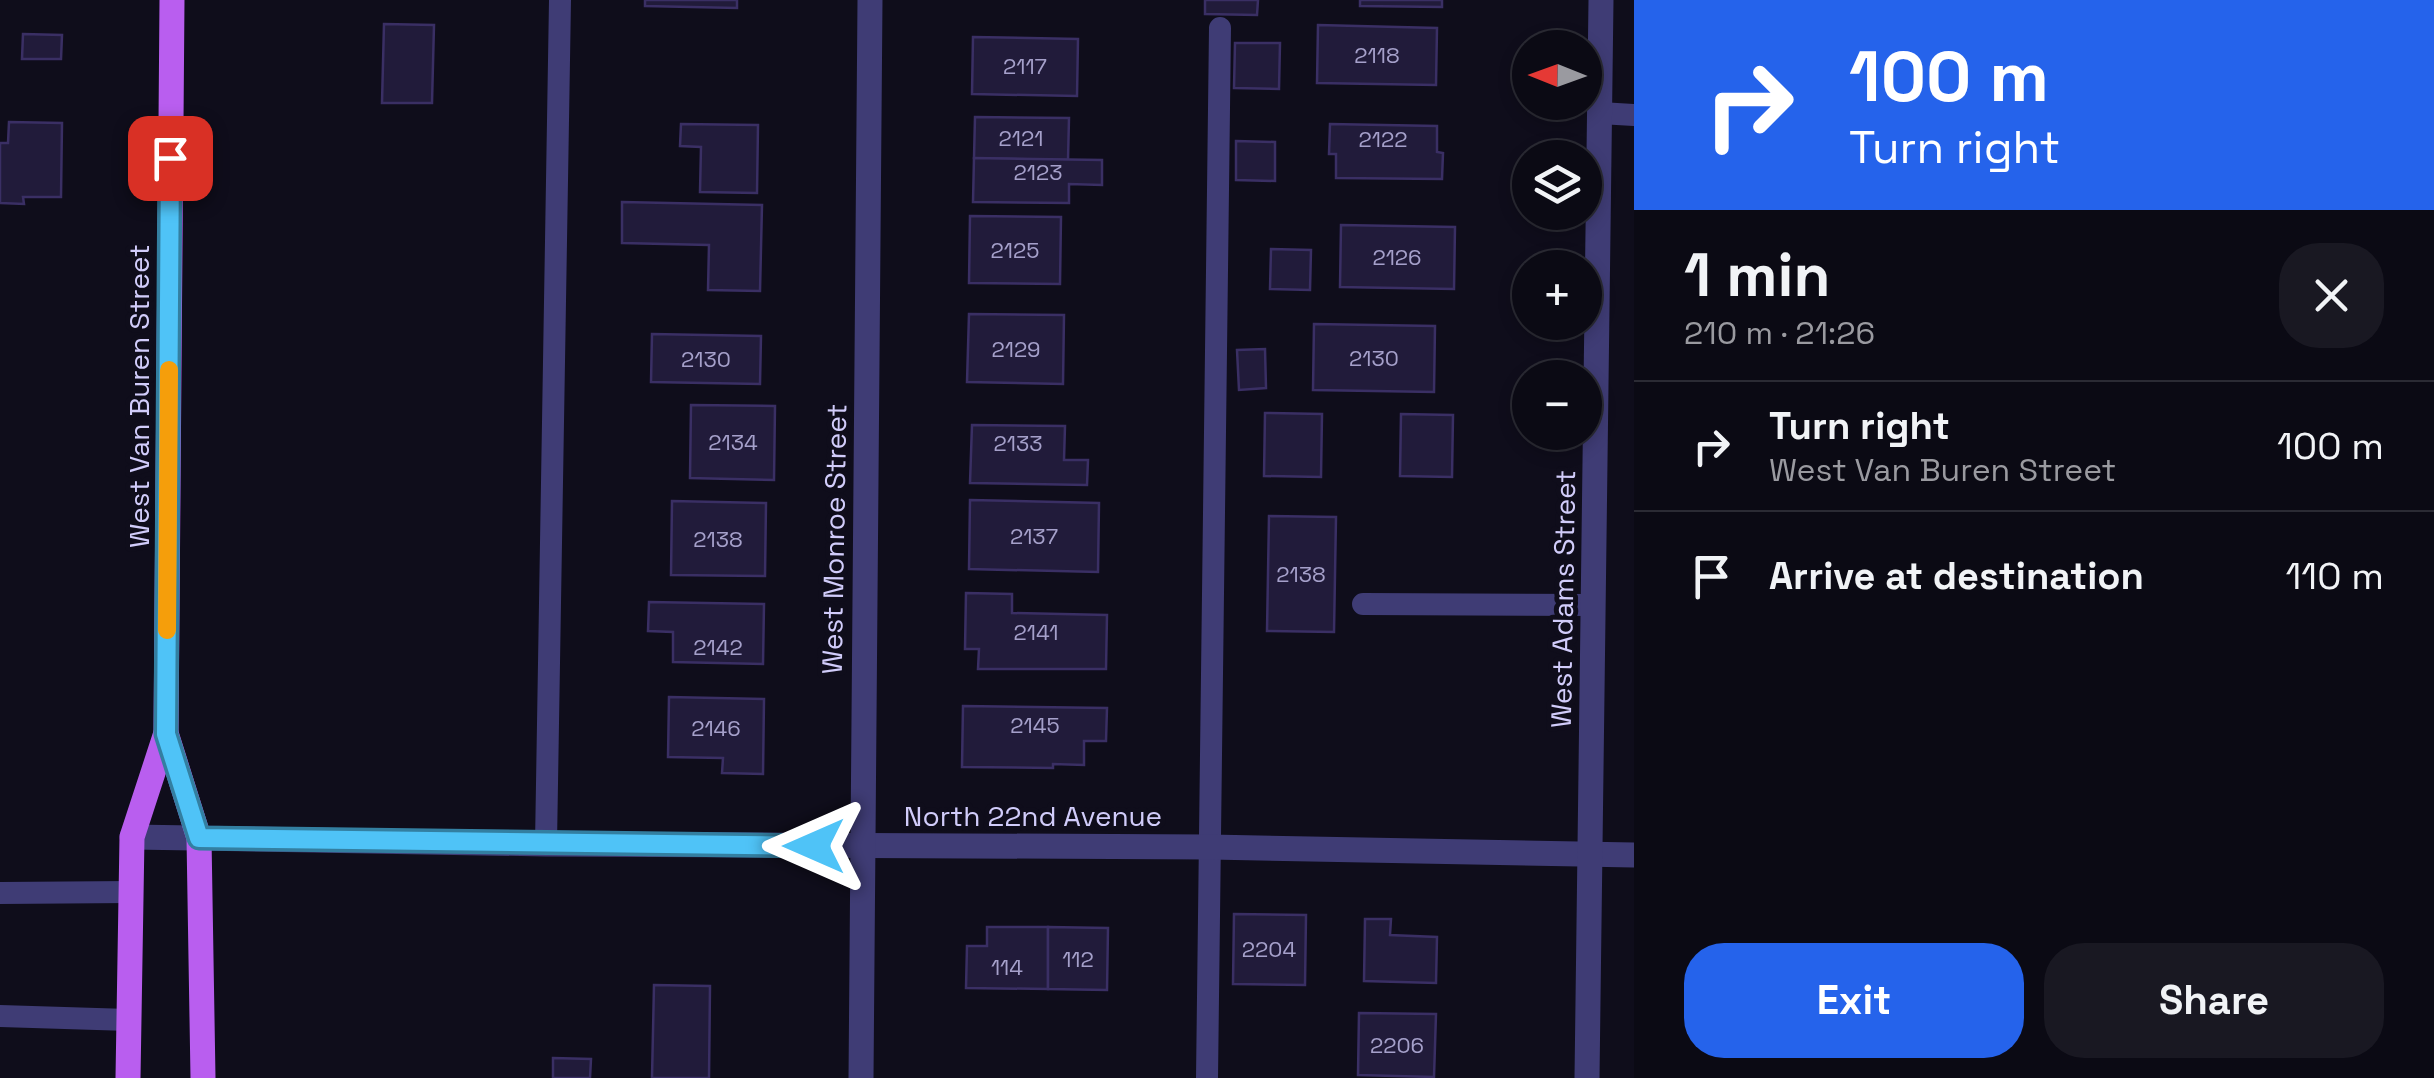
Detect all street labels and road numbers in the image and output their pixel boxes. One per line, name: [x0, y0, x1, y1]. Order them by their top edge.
street label: West Van Buren Street: [121, 244, 157, 548]
street label: West Monroe Street: [814, 403, 854, 675]
street label: West Adams Street: [1543, 470, 1583, 728]
street label: North 22nd Avenue: [904, 798, 1162, 834]

